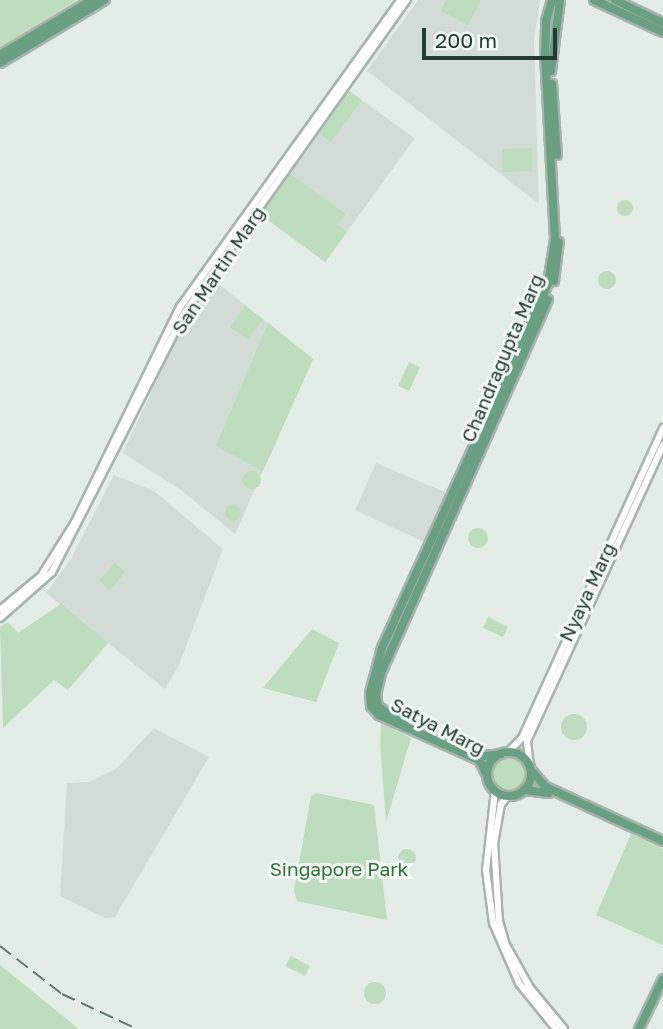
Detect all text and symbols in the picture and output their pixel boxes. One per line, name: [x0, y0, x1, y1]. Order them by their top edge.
scale bar: [425, 14, 560, 58]
text: 200 m: [435, 27, 497, 53]
street label: San Martin Marg: [167, 202, 269, 338]
street label: Chandragupta Marg: [456, 270, 548, 446]
street label: Nyaya Marg: [554, 539, 620, 645]
street label: Satya Marg: [387, 693, 489, 759]
park label: Singapore Park: [270, 858, 408, 880]

